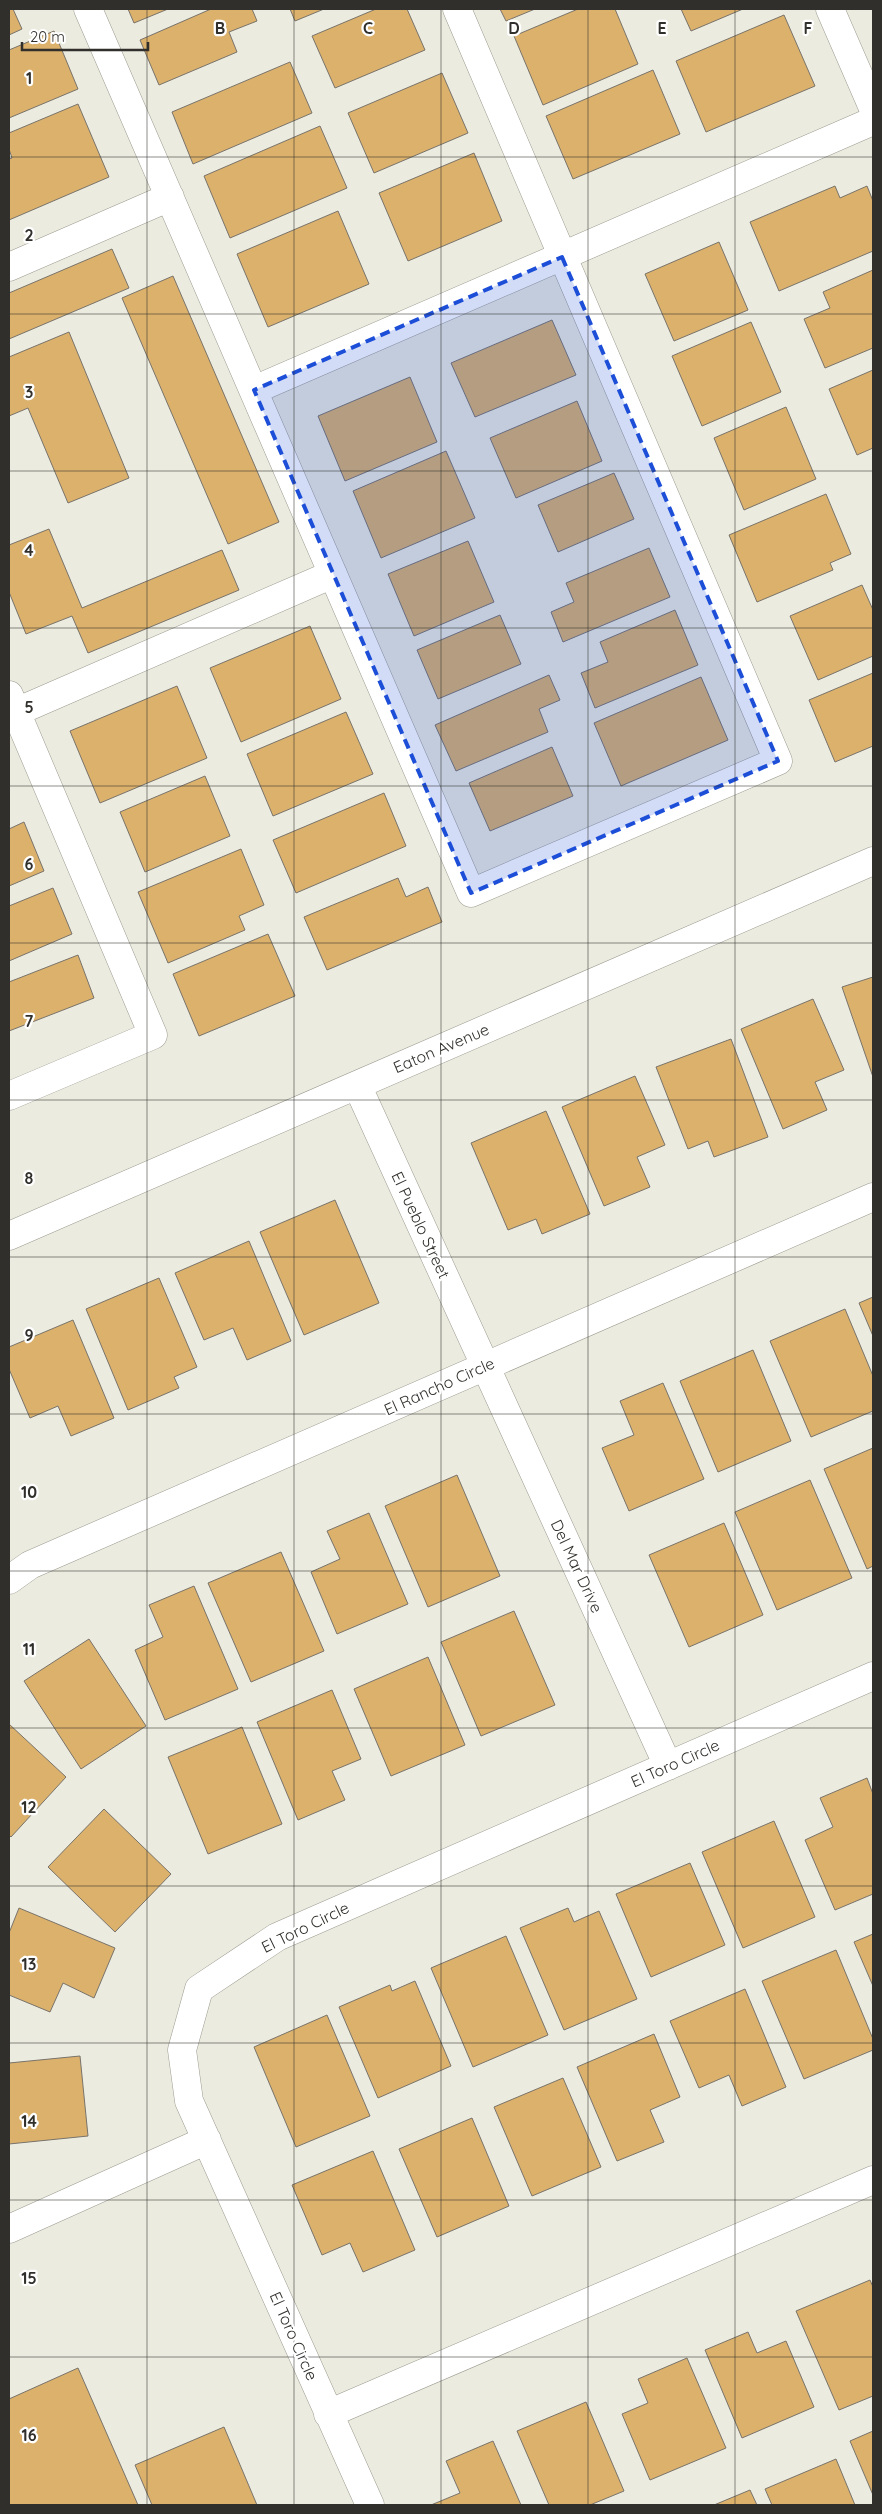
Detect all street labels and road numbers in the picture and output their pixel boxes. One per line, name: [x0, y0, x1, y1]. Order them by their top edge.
street label: Eaton Avenue: [390, 1019, 492, 1077]
street label: El Pueblo Street: [387, 1168, 455, 1282]
street label: El Rancho Circle: [381, 1353, 497, 1419]
street label: Del Mar Drive: [547, 1516, 607, 1616]
street label: El Toro Circle: [628, 1735, 722, 1791]
street label: El Toro Circle: [258, 1897, 352, 1957]
street label: El Toro Circle: [266, 2289, 322, 2383]

